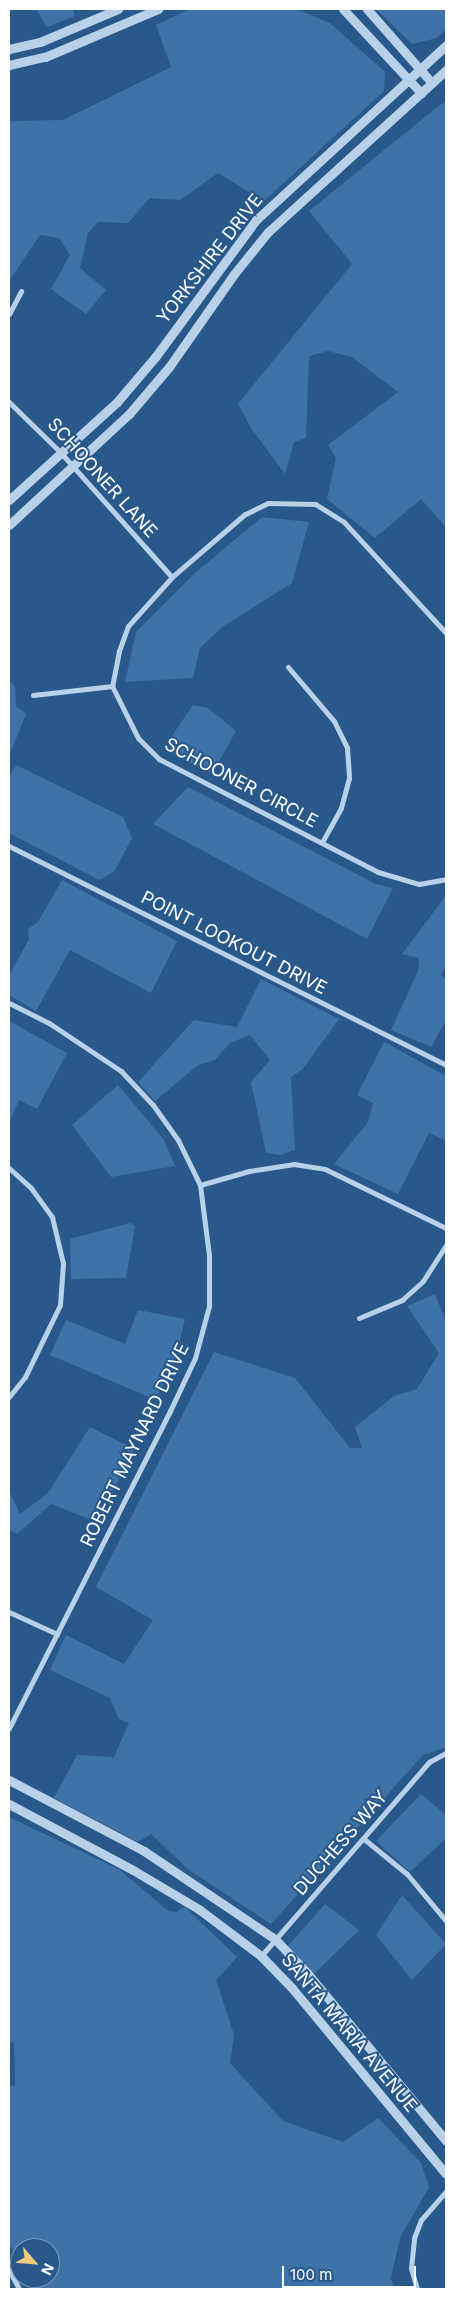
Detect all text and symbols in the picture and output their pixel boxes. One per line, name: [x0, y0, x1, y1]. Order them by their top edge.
street label: YORKSHIRE DRIVE: [153, 190, 267, 328]
street label: SCHOONER LANE: [43, 414, 161, 542]
street label: SCHOONER CIRCLE: [161, 733, 321, 833]
street label: POINT LOOKOUT DRIVE: [138, 887, 330, 999]
street label: ROBERT MAYNARD DRIVE: [76, 1340, 194, 1550]
street label: DUCHESS WAY: [290, 1786, 392, 1900]
street label: SANTA MARIA AVENUE: [276, 1949, 422, 2117]
north arrow: [10, 2238, 60, 2288]
scale bar: [285, 2256, 419, 2288]
text: N: [38, 2261, 58, 2278]
text: 100 m: [290, 2265, 332, 2284]

